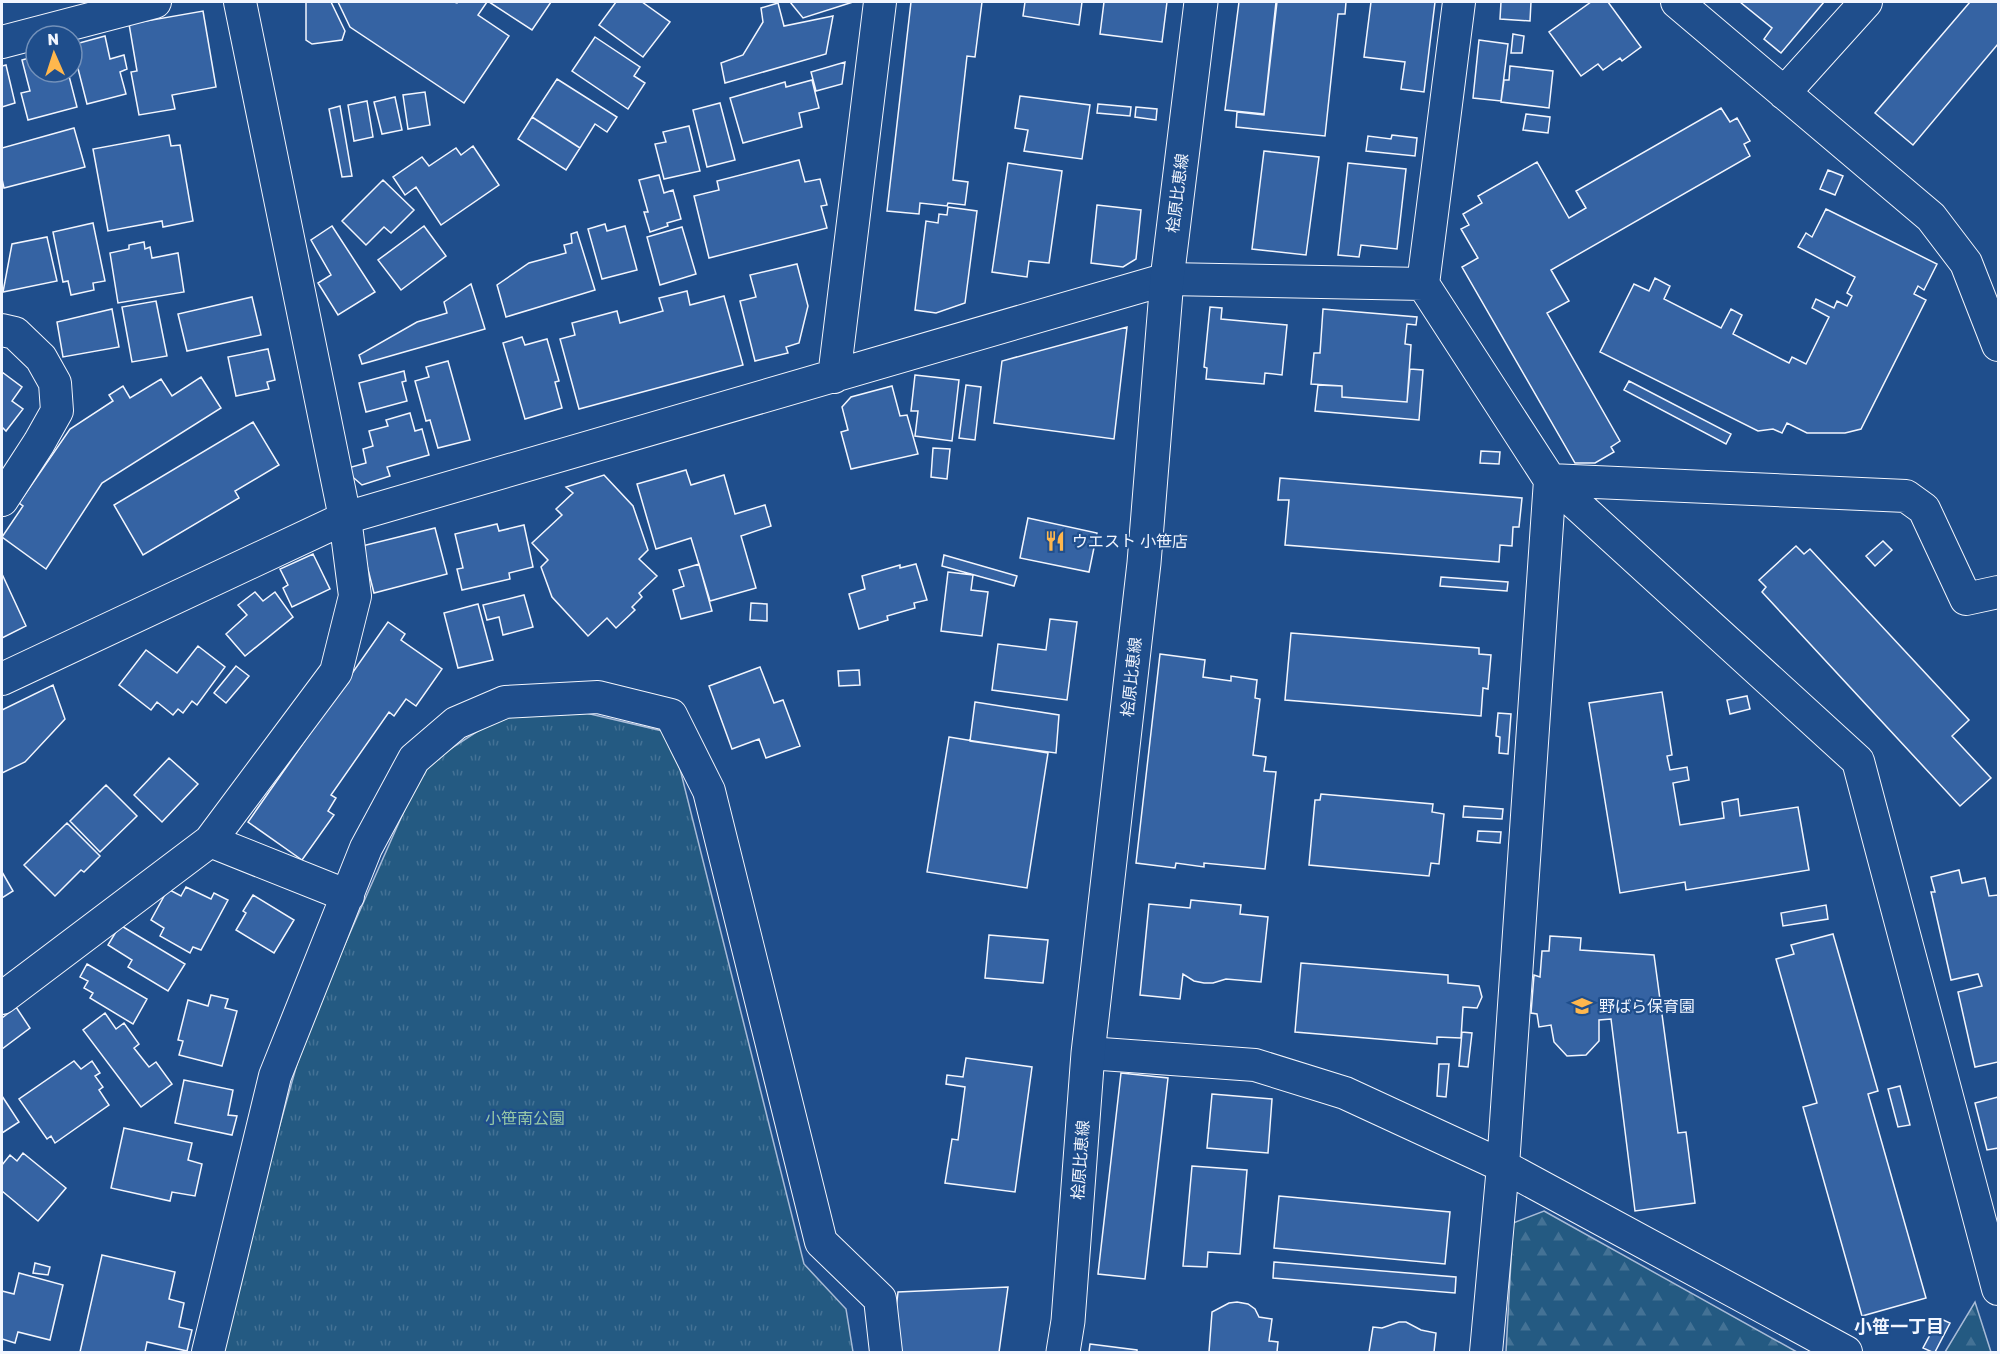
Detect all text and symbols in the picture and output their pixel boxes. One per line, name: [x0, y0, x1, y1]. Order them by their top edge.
north arrow: [24, 24, 84, 84]
text: N: [47, 30, 59, 49]
street label: 桧原比恵線: [1163, 152, 1192, 234]
restaurant icon: ウエスト 小笹店: [1043, 529, 1067, 553]
place label: ウエスト 小笹店: [1072, 532, 1188, 551]
street label: 桧原比恵線: [1118, 636, 1145, 718]
school or university icon: 野ばら保育園: [1570, 994, 1594, 1018]
place label: 野ばら保育園: [1599, 997, 1695, 1016]
park label: 小笹南公園: [485, 1109, 565, 1128]
street label: 桧原比恵線: [1068, 1119, 1093, 1201]
district label: 小笹一丁目: [1854, 1316, 1944, 1338]

